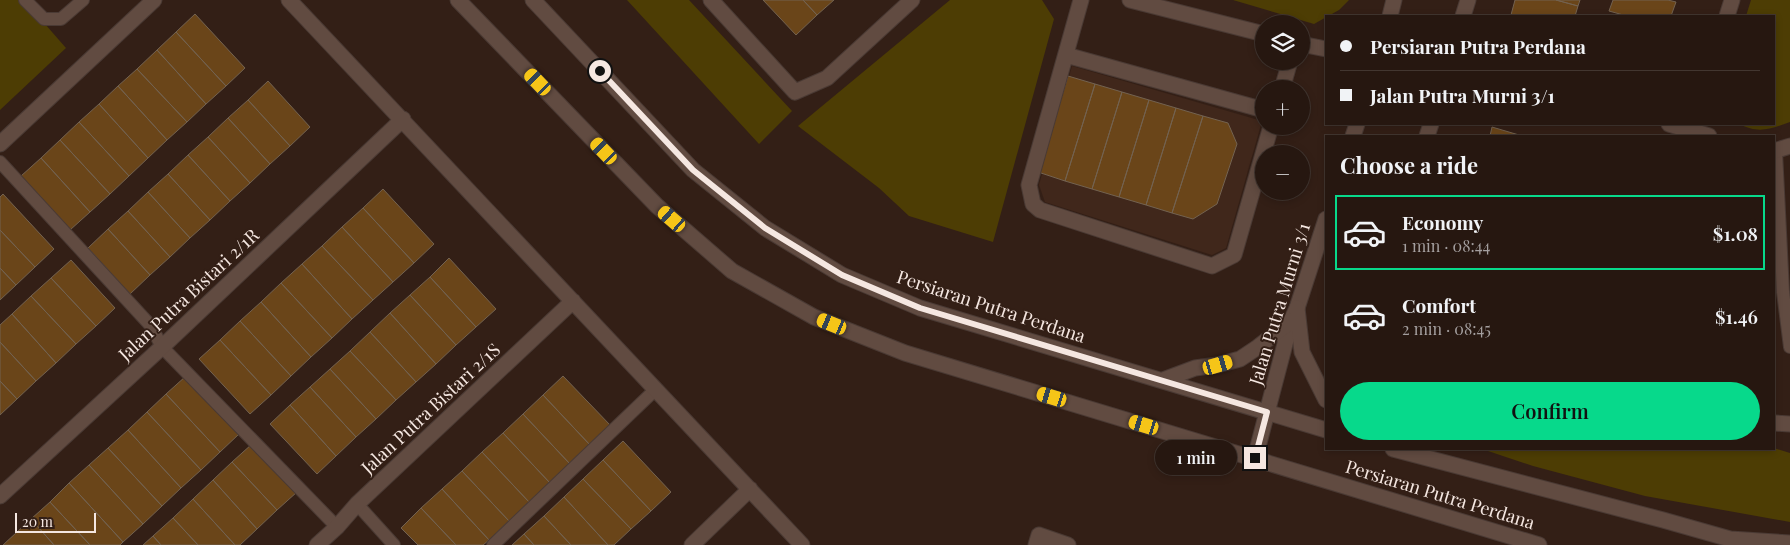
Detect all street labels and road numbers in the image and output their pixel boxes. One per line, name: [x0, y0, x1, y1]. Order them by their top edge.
street label: Jalan Putra Murni 3/1: [1243, 219, 1315, 389]
street label: Jalan Putra Bistari 2/1R: [112, 223, 264, 366]
street label: Persiaran Putra Perdana: [894, 264, 1089, 348]
street label: Jalan Putra Bistari 2/1S: [355, 338, 505, 480]
street label: Persiaran Putra Perdana: [1343, 454, 1538, 534]

